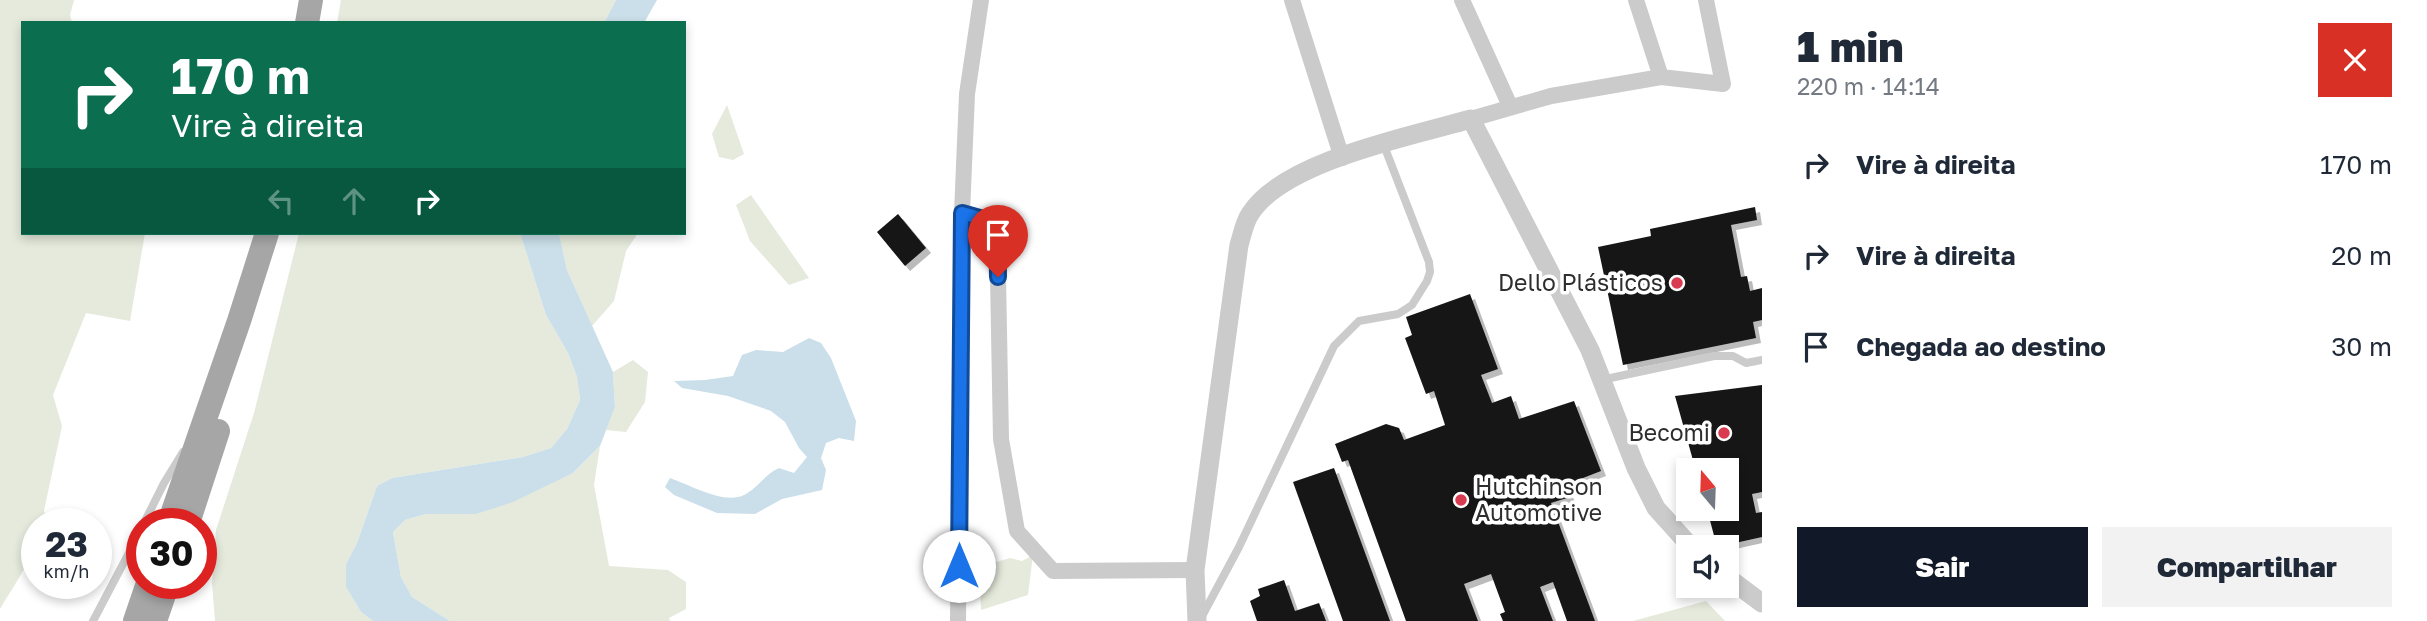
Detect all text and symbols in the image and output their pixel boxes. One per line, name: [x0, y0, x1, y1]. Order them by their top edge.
text: 1 min: [1797, 21, 1904, 71]
button: close: [2318, 23, 2392, 97]
text: 170 m: [171, 46, 310, 105]
icon: right: [56, 49, 147, 140]
text: 220 m · 14:14: [1797, 72, 1940, 100]
text: Vire à direita: [171, 106, 364, 144]
icon: right: [1797, 146, 1835, 184]
text: Vire à direita: [1856, 149, 2016, 180]
text: 170 m: [2320, 149, 2392, 180]
icon: left: [262, 182, 300, 220]
icon: ahead: [335, 182, 373, 220]
icon: right: [408, 182, 446, 220]
pin: [968, 205, 1028, 277]
icon: arrive: [979, 216, 1017, 254]
icon: right: [1797, 237, 1835, 275]
text: Vire à direita: [1856, 240, 2016, 271]
text: 20 m: [2331, 240, 2392, 271]
place label: Dello Plásticos: [1498, 268, 1663, 296]
marker: Dello Plásticos: [1669, 275, 1685, 291]
icon: arrive: [1797, 328, 1835, 366]
text: Chegada ao destino: [1856, 331, 2106, 362]
text: 30 m: [2331, 331, 2392, 362]
place label: Becomi: [1628, 418, 1710, 446]
marker: Becomi: [1716, 425, 1732, 441]
north arrow: [1676, 458, 1740, 522]
map controls: [1676, 458, 1739, 598]
place label: Hutchinson Automotive: [1475, 472, 1603, 526]
marker: Hutchinson Automotive: [1453, 492, 1469, 508]
speed limit sign: 30: [126, 508, 217, 599]
text: 23: [45, 523, 88, 565]
button: Sair: [1797, 527, 2088, 607]
button: Compartilhar: [2102, 527, 2392, 607]
position arrow: [922, 529, 996, 603]
button: sound: [1676, 535, 1739, 598]
text: km/h: [44, 560, 89, 582]

